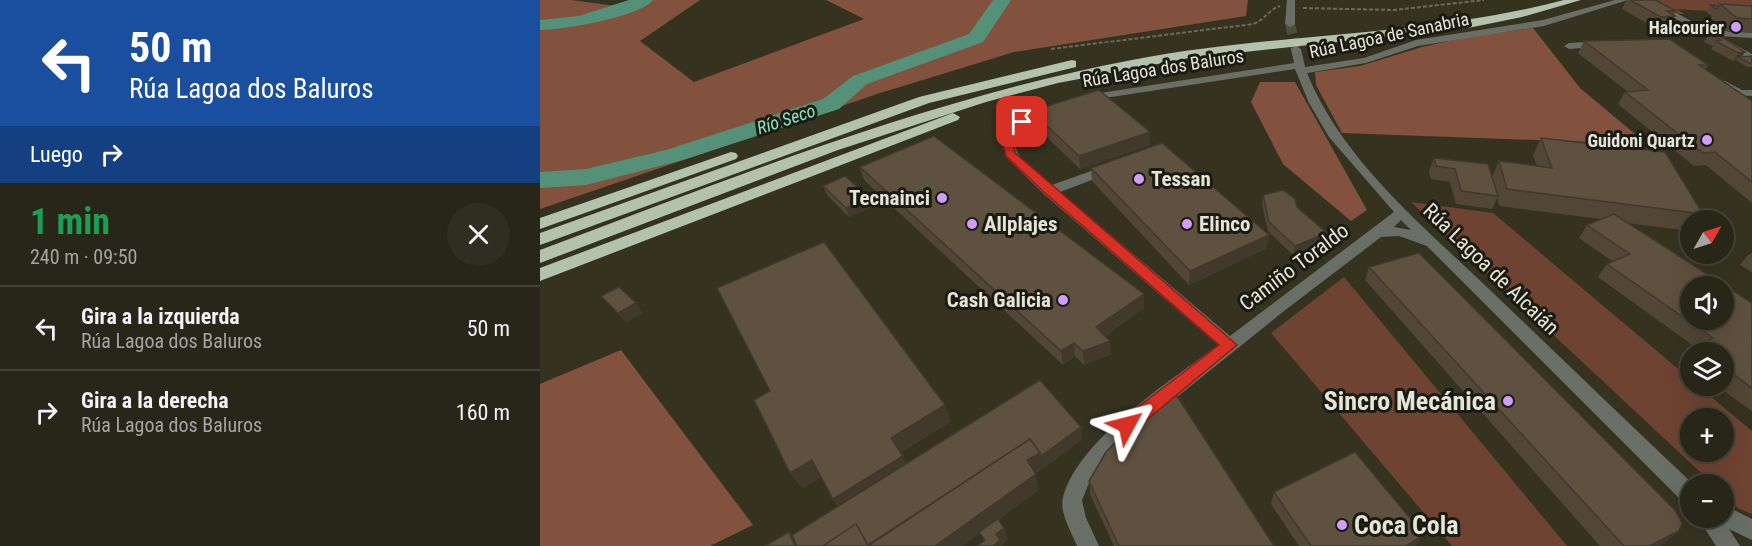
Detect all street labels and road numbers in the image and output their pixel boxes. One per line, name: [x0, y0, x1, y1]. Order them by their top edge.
street label: Rúa Lagoa de Sanabria: [1307, 8, 1471, 62]
street label: Rúa Lagoa dos Baluros: [1081, 45, 1245, 91]
street label: Rúa Lagoa de Alcaián: [1418, 198, 1564, 340]
street label: Camiño Toraldo: [1235, 218, 1353, 316]

